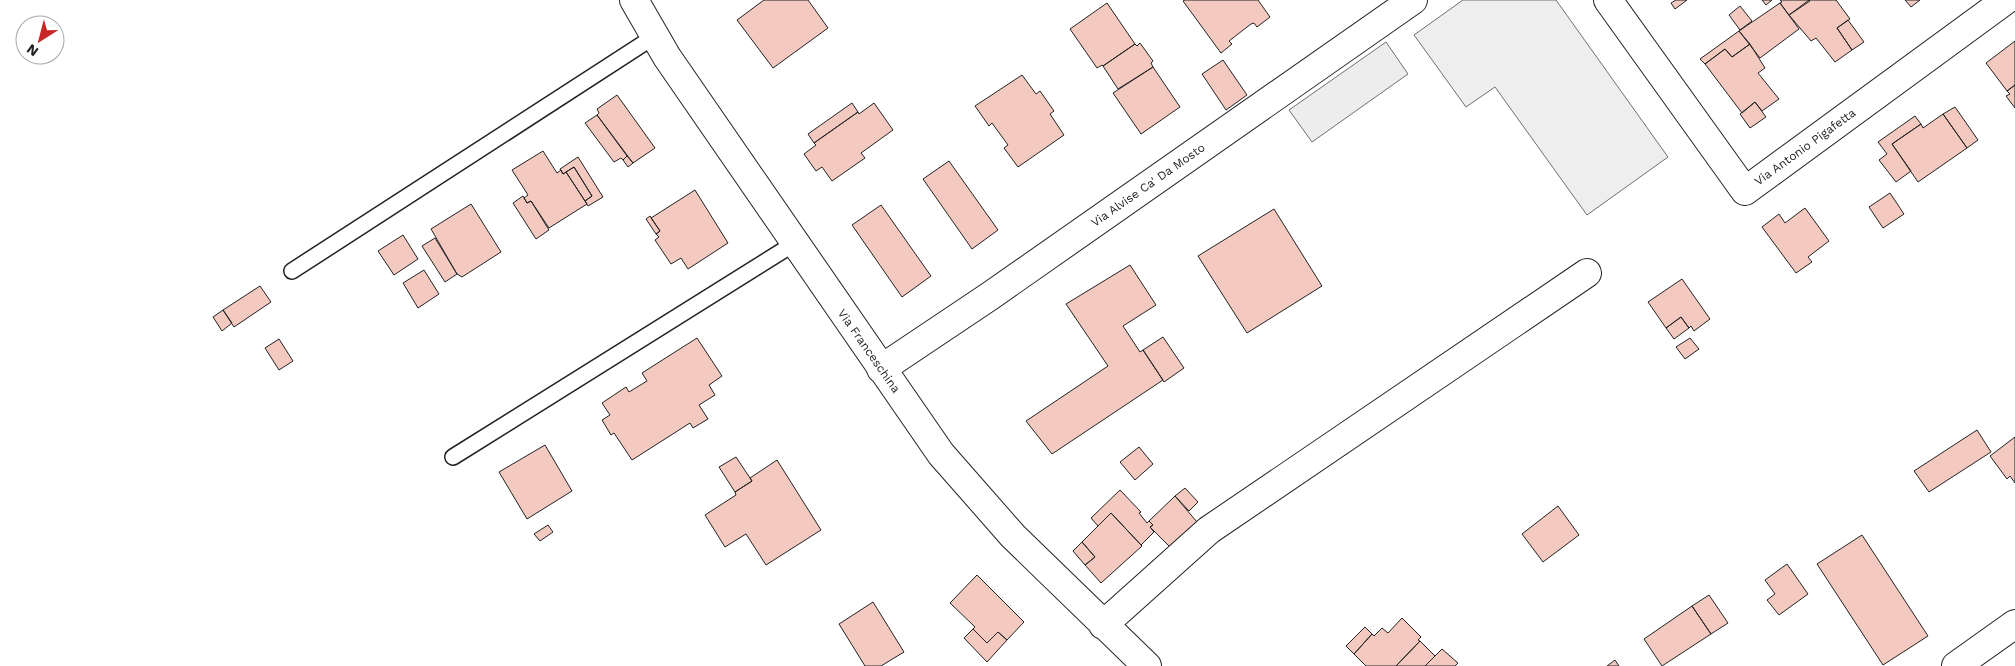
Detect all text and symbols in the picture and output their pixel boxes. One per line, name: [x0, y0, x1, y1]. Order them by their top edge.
north arrow: [15, 15, 65, 65]
text: N: [23, 41, 41, 60]
street label: Via Antonio Pigafetta: [1752, 106, 1858, 188]
street label: Via Alvise Ca' Da Mosto: [1088, 140, 1208, 230]
street label: Via Franceschina: [835, 306, 903, 396]

